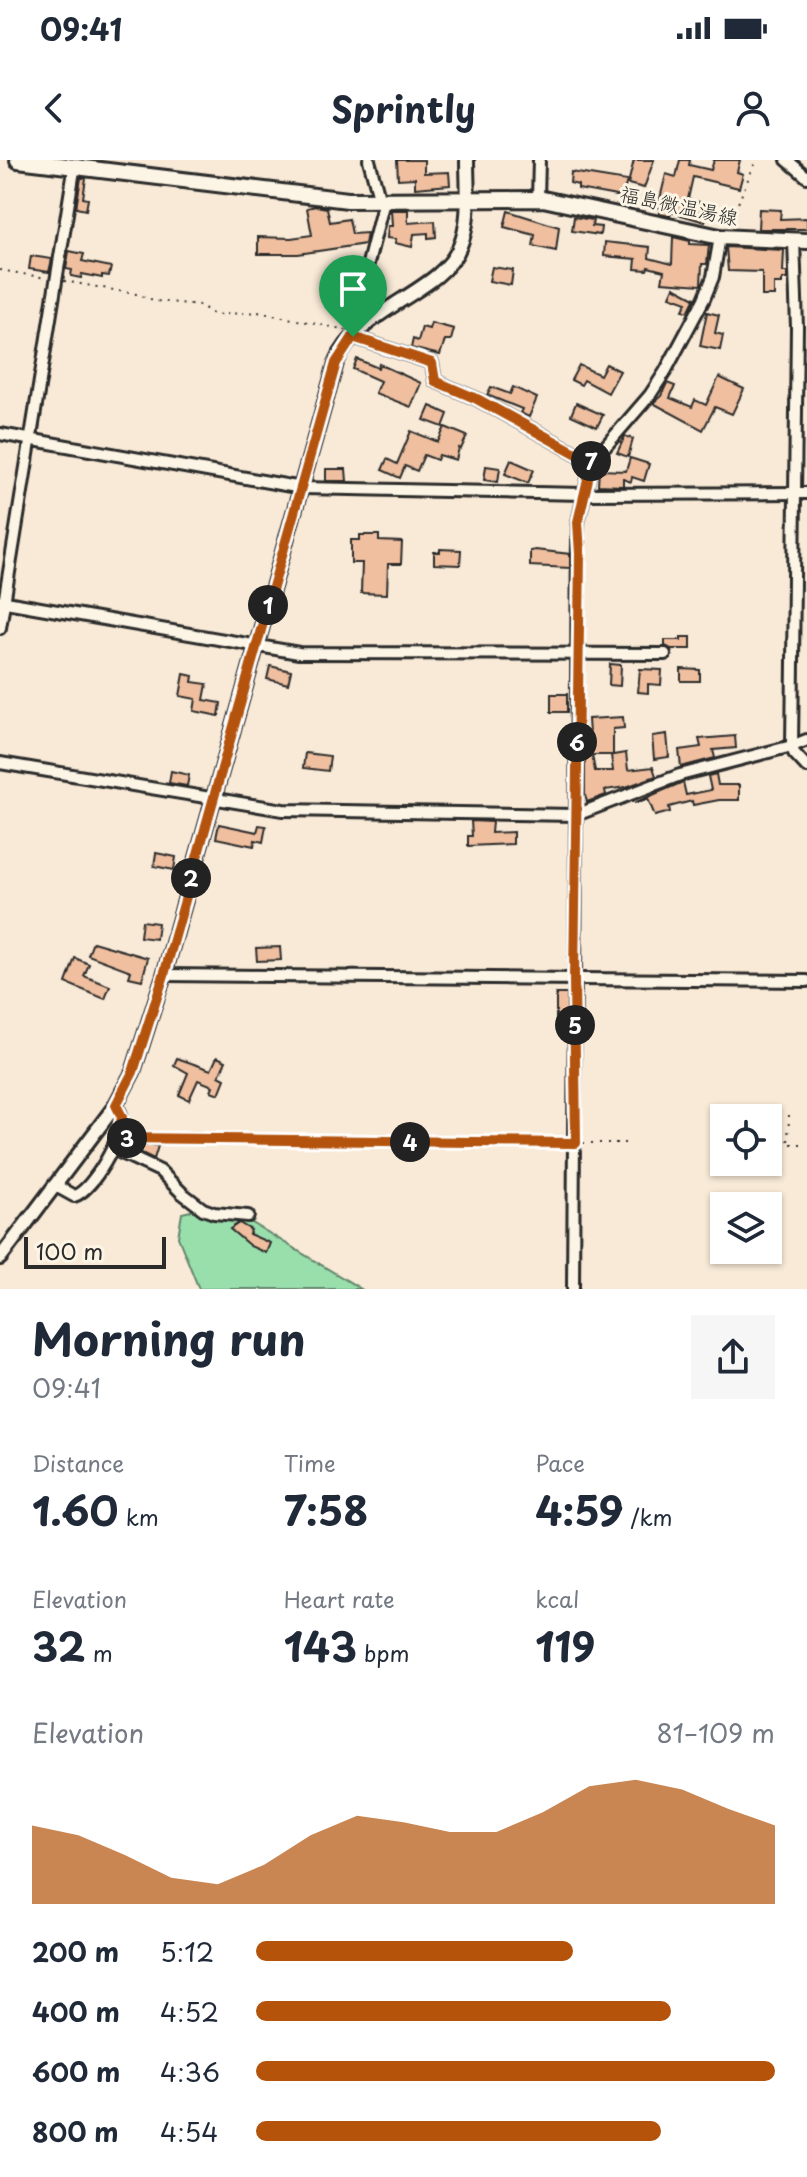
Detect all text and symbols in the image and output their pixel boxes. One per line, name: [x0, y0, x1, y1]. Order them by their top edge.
text: 09:41: [40, 6, 122, 51]
text: Sprintly: [331, 81, 476, 135]
icon: back: [32, 86, 76, 130]
icon: person: [731, 86, 775, 130]
street label: 福島微温湯線: [617, 178, 741, 232]
pin: [319, 255, 387, 337]
icon: arrive: [331, 267, 375, 311]
pin: 7: [571, 441, 611, 481]
text: 7: [585, 444, 597, 477]
pin: 1: [248, 585, 288, 625]
text: 1: [263, 588, 273, 621]
pin: 6: [557, 722, 597, 762]
text: 6: [569, 725, 585, 758]
pin: 2: [171, 858, 211, 898]
text: 2: [183, 861, 199, 894]
pin: 5: [555, 1005, 595, 1045]
text: 5: [568, 1008, 582, 1041]
map controls: [710, 1104, 782, 1264]
button: locate: [710, 1104, 782, 1176]
pin: 3: [107, 1118, 147, 1158]
text: 3: [120, 1121, 134, 1154]
pin: 4: [390, 1122, 430, 1162]
text: 4: [403, 1125, 417, 1158]
button: layers: [710, 1192, 782, 1264]
scale bar: [24, 1233, 166, 1269]
text: 100 m: [36, 1234, 103, 1267]
text: Morning run: [32, 1305, 306, 1371]
button: share: [691, 1315, 775, 1399]
text: 09:41: [32, 1368, 101, 1407]
text: Distance: [32, 1446, 124, 1479]
text: Time: [284, 1446, 336, 1479]
text: Pace: [535, 1446, 585, 1479]
text: 1.60: [32, 1479, 118, 1540]
text: 7:58: [284, 1479, 368, 1540]
text: 4:59: [535, 1479, 623, 1540]
text: km: [118, 1500, 159, 1533]
text: /km: [623, 1500, 673, 1533]
text: Elevation: [32, 1582, 127, 1615]
text: Heart rate: [284, 1582, 395, 1615]
text: kcal: [535, 1582, 579, 1615]
text: 32: [32, 1615, 86, 1676]
text: 143: [284, 1615, 357, 1676]
text: 119: [535, 1615, 595, 1676]
text: m: [86, 1636, 113, 1669]
text: bpm: [357, 1636, 410, 1669]
text: Elevation: [32, 1713, 144, 1752]
text: 81–109 m: [656, 1713, 775, 1752]
text: 200 m: [32, 1932, 119, 1971]
text: 5:12: [160, 1932, 214, 1971]
text: 400 m: [32, 1992, 120, 2031]
text: 4:52: [160, 1992, 219, 2031]
text: 600 m: [32, 2052, 120, 2091]
text: 4:36: [160, 2052, 220, 2091]
text: 800 m: [32, 2112, 119, 2151]
text: 4:54: [160, 2112, 219, 2151]

